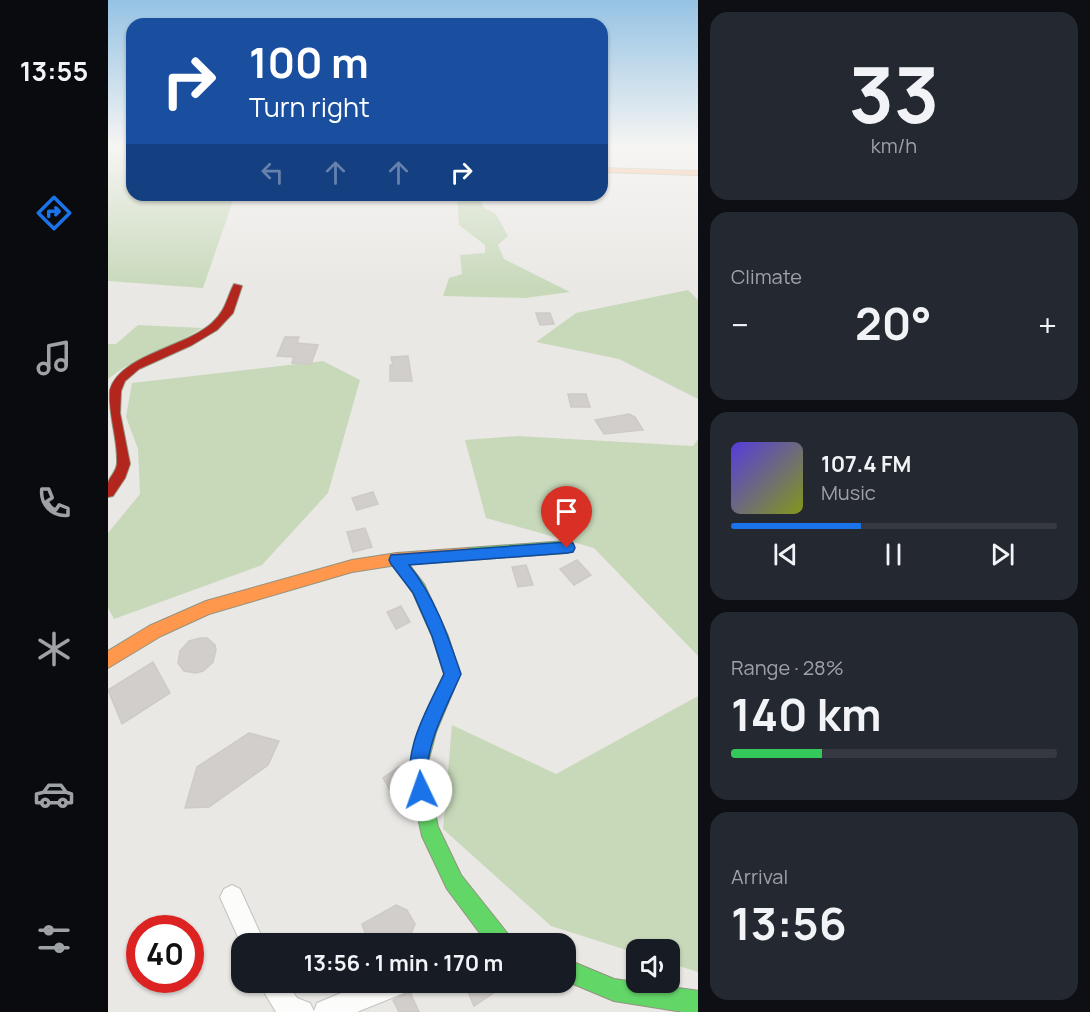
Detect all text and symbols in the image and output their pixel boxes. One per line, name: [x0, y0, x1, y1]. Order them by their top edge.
text: 100 m: [249, 33, 369, 91]
text: 33: [849, 40, 939, 146]
icon: right: [150, 42, 228, 120]
text: 13:55: [20, 52, 88, 89]
text: Turn right: [249, 88, 370, 125]
text: km/h: [871, 132, 917, 159]
icon: left: [256, 156, 289, 189]
icon: ahead: [319, 156, 352, 189]
icon: ahead: [382, 156, 415, 189]
icon: right: [445, 156, 478, 189]
icon: directions: [33, 192, 75, 234]
text: Climate: [731, 263, 802, 290]
text: 20°: [855, 292, 932, 354]
text: −: [731, 302, 749, 347]
text: +: [1038, 302, 1057, 347]
icon: music: [33, 337, 75, 379]
text: 107.4 FM: [821, 449, 911, 479]
text: Music: [821, 479, 876, 506]
icon: phone: [33, 482, 75, 524]
pin: [541, 486, 592, 548]
icon: arrive: [550, 495, 583, 528]
icon: previous: [769, 538, 802, 571]
icon: pause: [877, 538, 910, 571]
icon: next: [986, 538, 1019, 571]
icon: climate: [33, 628, 75, 670]
text: Range · 28%: [731, 654, 844, 681]
text: 140 km: [731, 683, 881, 745]
position arrow: [389, 758, 453, 822]
icon: car: [33, 773, 75, 815]
text: Arrival: [731, 863, 788, 890]
text: 13:56: [731, 892, 847, 954]
speed limit sign: 40: [126, 915, 204, 993]
icon: filters: [33, 918, 75, 960]
map controls: [626, 939, 680, 993]
button: sound: [626, 939, 680, 993]
text: 13:56 · 1 min · 170 m: [304, 948, 503, 978]

